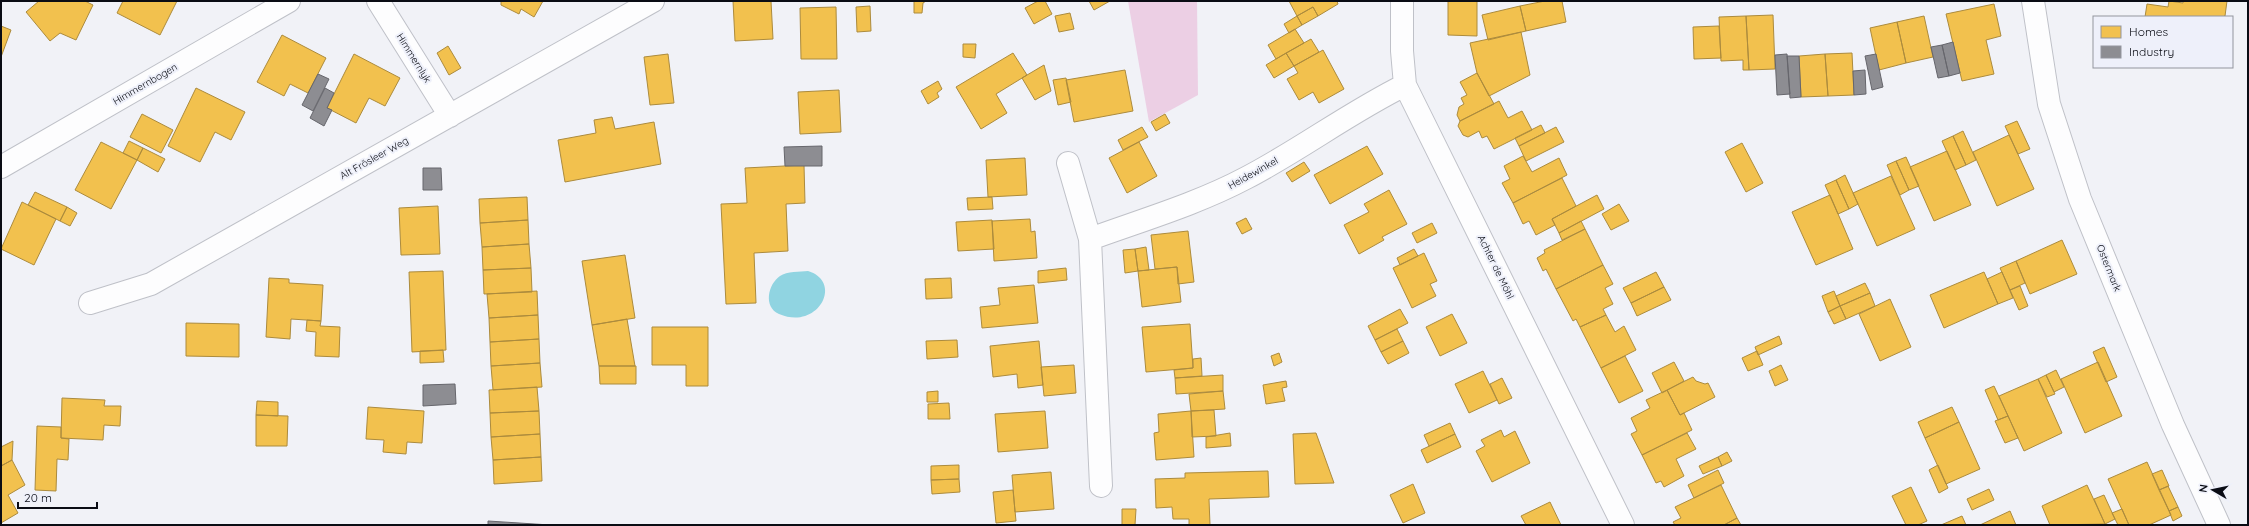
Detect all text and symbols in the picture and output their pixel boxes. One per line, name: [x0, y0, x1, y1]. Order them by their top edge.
legend: [2093, 16, 2233, 68]
text: Homes: [2129, 24, 2169, 39]
street label: Himmernlyk: [394, 31, 434, 85]
text: Industry: [2129, 44, 2174, 59]
street label: Himmernbogen: [110, 60, 180, 108]
street label: Alt Frösleer Weg: [337, 134, 411, 182]
street label: Heidewinkel: [1226, 154, 1280, 192]
street label: Achter de Möhl: [1475, 233, 1517, 301]
street label: Ostermark: [2094, 243, 2124, 293]
north arrow: [2193, 470, 2233, 510]
text: N: [2196, 483, 2211, 494]
scale bar: [18, 484, 97, 510]
text: 20 m: [24, 490, 52, 505]

